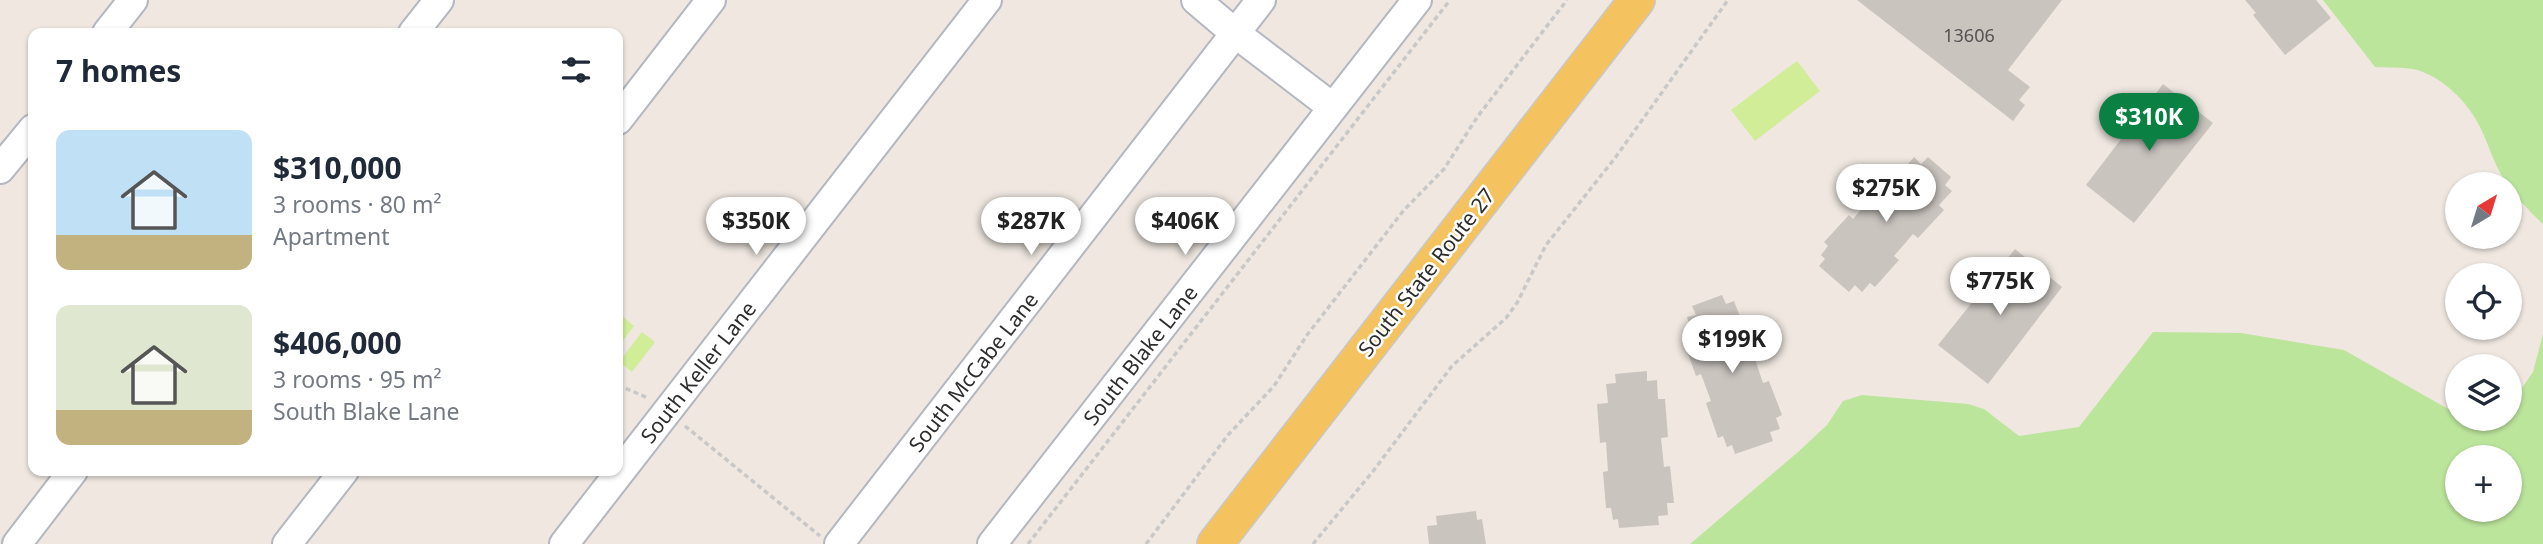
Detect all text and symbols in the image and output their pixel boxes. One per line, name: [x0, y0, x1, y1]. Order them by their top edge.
house number: 13606: [1943, 23, 1995, 47]
text: 7 homes: [56, 50, 181, 91]
icon: filters: [557, 51, 595, 89]
pin: $310K: [2100, 94, 2198, 153]
text: $310K: [2115, 100, 2183, 132]
text: $310,000: [273, 147, 402, 188]
icon: home: [112, 158, 196, 242]
pin: $275K: [1837, 164, 1935, 224]
text: $275K: [1852, 171, 1920, 203]
north arrow: [2445, 172, 2522, 248]
map controls: [2445, 172, 2522, 522]
street label: South State Route 27: [1351, 182, 1501, 362]
text: 3 rooms · 80 m²: [273, 188, 442, 220]
pin: $350K: [707, 198, 805, 257]
pin: $287K: [982, 198, 1080, 257]
pin: $406K: [1136, 198, 1234, 257]
text: $350K: [722, 204, 790, 236]
text: $287K: [997, 204, 1065, 236]
text: $406K: [1151, 204, 1219, 236]
text: Apartment: [273, 220, 390, 252]
pin: $775K: [1951, 258, 2049, 317]
button: locate: [2445, 263, 2522, 340]
text: $775K: [1966, 264, 2034, 296]
street label: South Blake Lane: [1077, 279, 1203, 431]
street label: South McCabe Lane: [902, 286, 1044, 458]
street label: South Keller Lane: [634, 295, 762, 449]
pin: $199K: [1683, 316, 1781, 375]
text: $406,000: [273, 322, 402, 363]
text: $199K: [1698, 322, 1766, 354]
icon: home: [112, 333, 196, 417]
button: layers: [2445, 354, 2522, 431]
text: 3 rooms · 95 m²: [273, 363, 442, 395]
text: South Blake Lane: [273, 395, 459, 427]
button: +: [2445, 445, 2522, 522]

